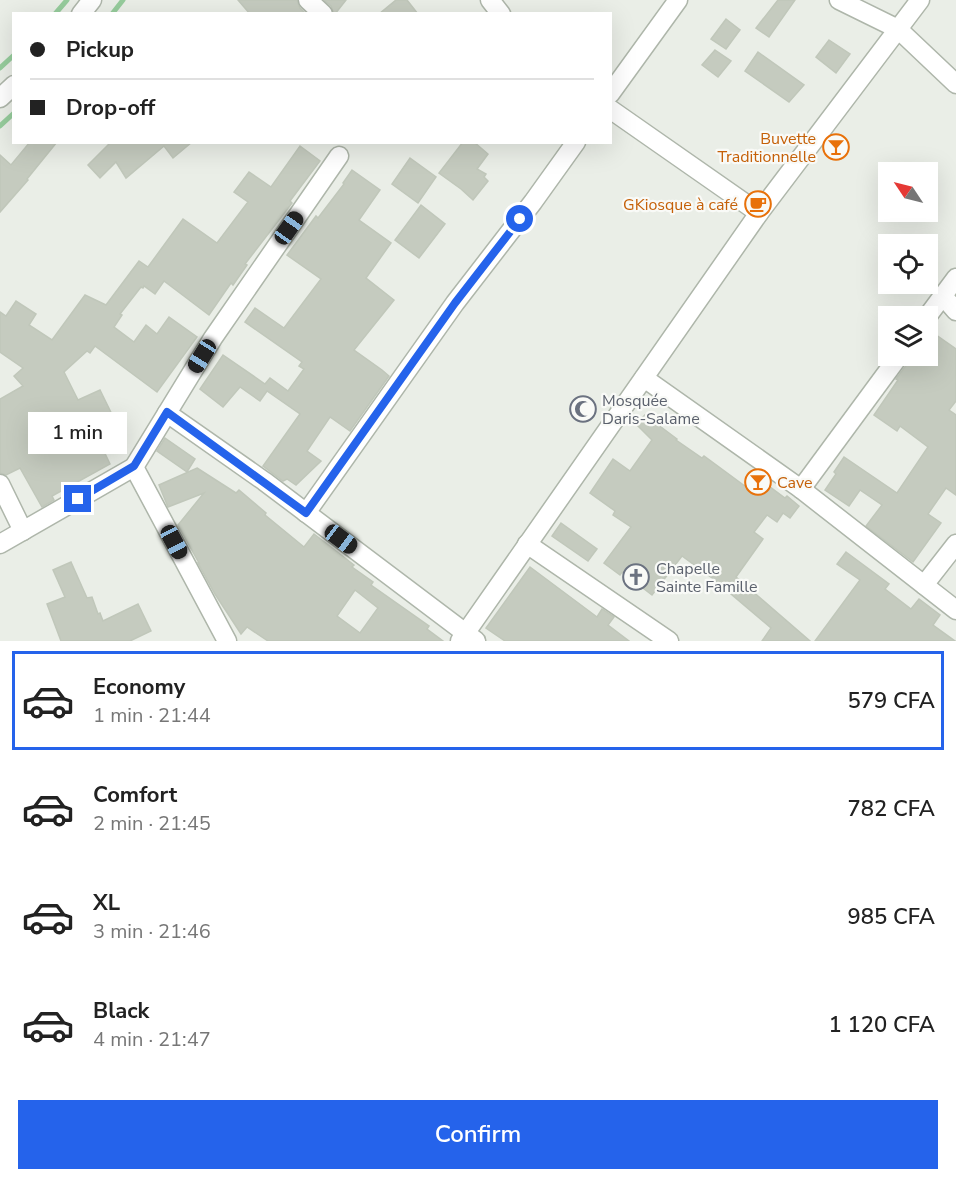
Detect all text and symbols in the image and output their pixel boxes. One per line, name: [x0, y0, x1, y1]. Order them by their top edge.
text: Pickup: [66, 35, 134, 65]
text: Drop-off: [66, 93, 155, 123]
place label: Buvette Traditionnelle: [718, 128, 816, 168]
bar icon: Buvette Traditionnelle: [821, 132, 851, 162]
north arrow: [878, 162, 938, 222]
map controls: [878, 162, 938, 366]
cafe icon: GKiosque à café: [743, 189, 773, 219]
place label: GKiosque à café: [623, 194, 738, 216]
route start: [506, 205, 533, 232]
car: [271, 208, 307, 248]
button: locate: [878, 234, 938, 294]
button: layers: [878, 306, 938, 366]
car: [185, 336, 219, 376]
place label: Mosquée Daris-Salame: [602, 390, 700, 430]
mosque icon: Mosquée Daris-Salame: [568, 394, 598, 424]
callout: 1 min: [28, 412, 128, 454]
text: 1 min: [52, 419, 103, 446]
bar icon: Cave: [743, 467, 773, 497]
place label: Cave: [777, 472, 813, 494]
route end: [64, 485, 91, 512]
car: [321, 521, 361, 557]
car: [158, 522, 190, 562]
place label: Chapelle Sainte Famille: [656, 558, 758, 598]
church icon: Chapelle Sainte Famille: [621, 562, 651, 592]
text: Economy: [93, 672, 185, 702]
icon: car: [21, 674, 75, 728]
text: 579 CFA: [848, 686, 935, 716]
text: 1 min · 21:44: [93, 702, 211, 729]
text: Comfort: [93, 780, 177, 810]
icon: car: [21, 782, 75, 836]
text: 782 CFA: [848, 794, 935, 824]
text: 2 min · 21:45: [93, 810, 211, 837]
text: XL: [93, 888, 120, 918]
icon: car: [21, 890, 75, 944]
text: 985 CFA: [848, 902, 935, 932]
text: 3 min · 21:46: [93, 918, 211, 945]
text: Black: [93, 996, 149, 1026]
icon: car: [21, 998, 75, 1052]
text: 1 120 CFA: [829, 1010, 935, 1040]
text: 4 min · 21:47: [93, 1026, 211, 1053]
button: Confirm: [18, 1100, 938, 1169]

